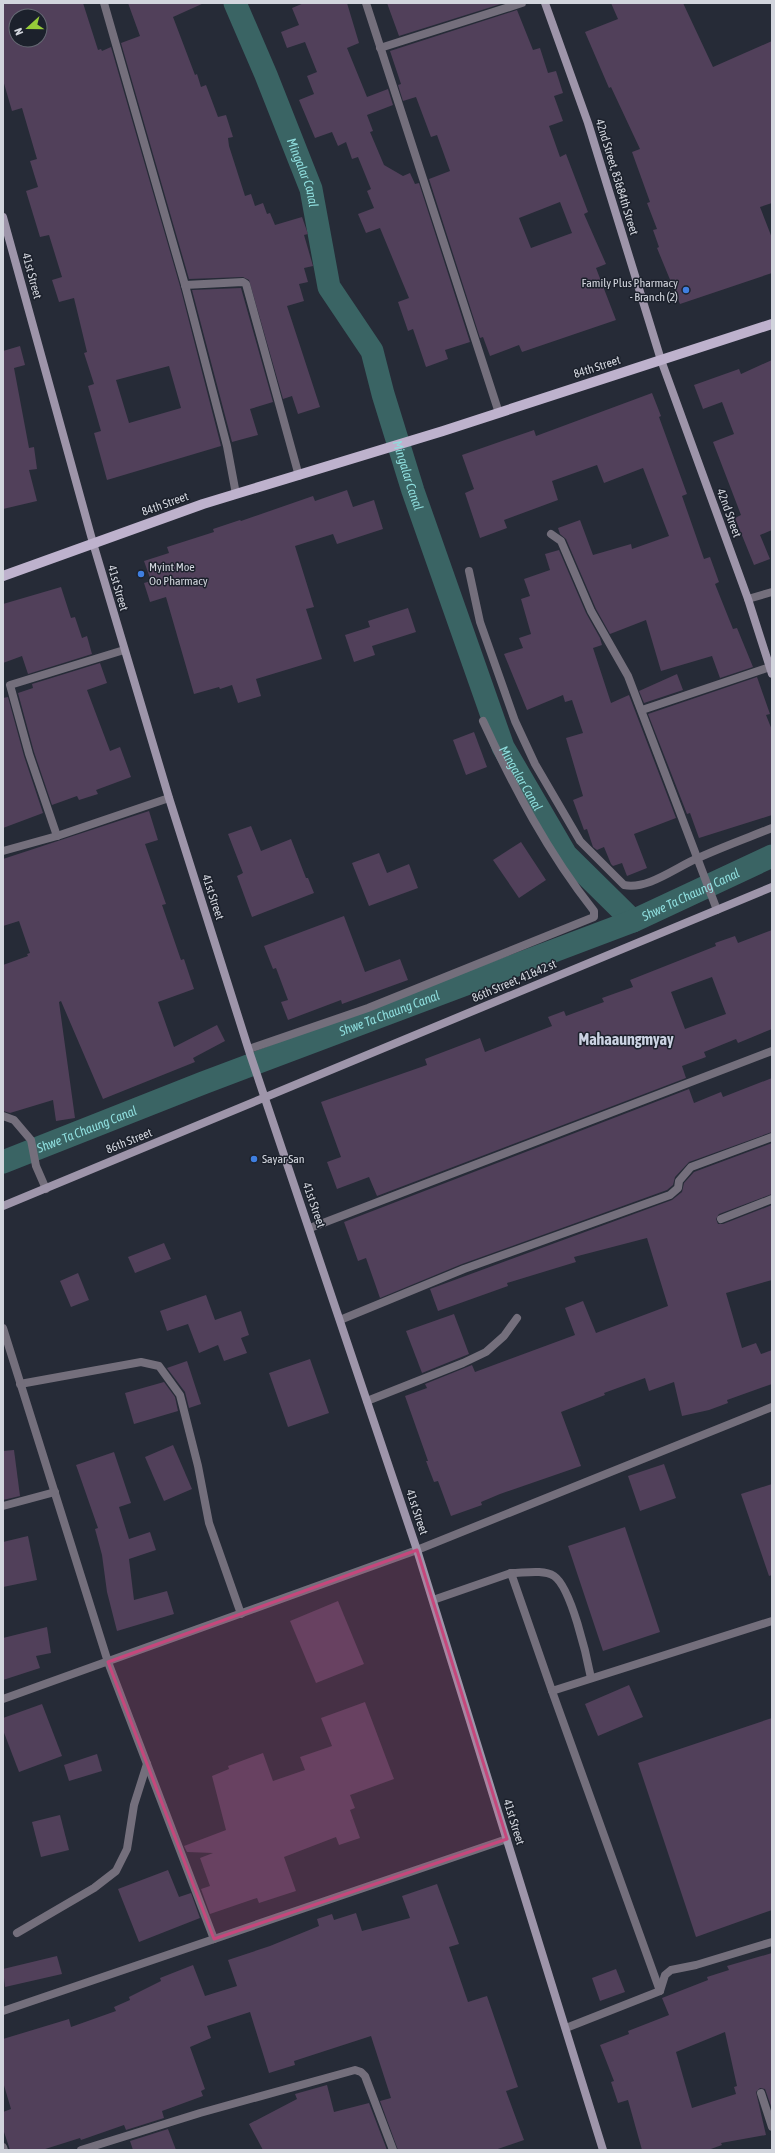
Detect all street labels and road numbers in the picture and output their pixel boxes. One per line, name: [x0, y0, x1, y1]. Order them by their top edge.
street label: 42nd Street, 83&84th Street: [593, 117, 641, 237]
street label: 41st Street: [19, 252, 45, 301]
street label: 84th Street: [572, 353, 623, 381]
street label: 42nd Street: [714, 487, 744, 540]
street label: 84th Street: [140, 489, 191, 519]
street label: 41st Street: [105, 564, 131, 613]
street label: 41st Street: [199, 873, 227, 922]
street label: 86th Street, 41&42 st: [470, 957, 559, 1005]
street label: 86th Street: [104, 1125, 155, 1157]
street label: 41st Street: [300, 1181, 328, 1230]
street label: 41st Street: [403, 1488, 431, 1537]
street label: 41st Street: [500, 1798, 528, 1847]

